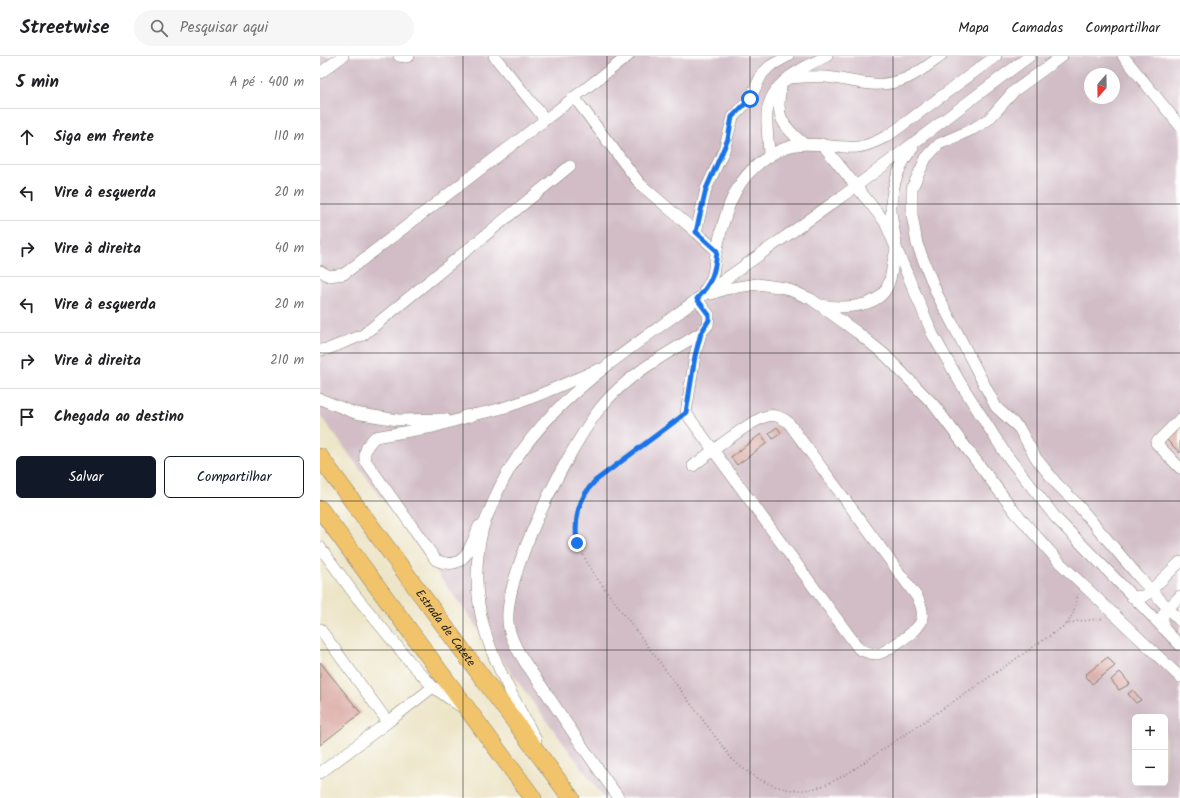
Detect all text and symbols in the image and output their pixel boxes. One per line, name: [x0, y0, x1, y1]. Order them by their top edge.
search box: [134, 10, 414, 46]
text: Streetwise: [20, 13, 110, 43]
text: Pesquisar aqui: [180, 16, 268, 40]
icon: search: [148, 17, 170, 39]
text: Mapa: [958, 17, 989, 39]
text: Camadas: [1011, 17, 1063, 39]
text: Compartilhar: [1085, 17, 1160, 39]
north arrow: [1084, 68, 1120, 104]
text: 5 min: [16, 69, 59, 96]
text: A pé · 400 m: [230, 72, 304, 93]
route start: [741, 90, 759, 108]
text: Siga em frente: [54, 125, 154, 149]
icon: ahead: [16, 126, 38, 148]
text: 110 m: [274, 126, 304, 147]
text: Vire à esquerda: [54, 181, 156, 205]
icon: left: [16, 182, 38, 204]
text: 20 m: [274, 182, 304, 203]
text: Vire à direita: [54, 237, 141, 261]
icon: right: [16, 238, 38, 260]
text: 40 m: [275, 238, 304, 259]
text: Vire à esquerda: [54, 293, 156, 317]
icon: left: [16, 294, 38, 316]
text: 20 m: [274, 294, 304, 315]
text: Vire à direita: [54, 349, 141, 373]
icon: right: [16, 350, 38, 372]
text: 210 m: [270, 350, 304, 371]
text: Chegada ao destino: [54, 405, 184, 429]
icon: arrive: [16, 406, 38, 428]
button: Salvar: [16, 456, 156, 498]
button: Compartilhar: [164, 456, 304, 498]
route end: [568, 534, 586, 552]
street label: Estrada de Catete: [410, 585, 481, 671]
map controls: [1132, 714, 1168, 786]
button: +: [1132, 714, 1168, 750]
button: −: [1132, 750, 1168, 786]

